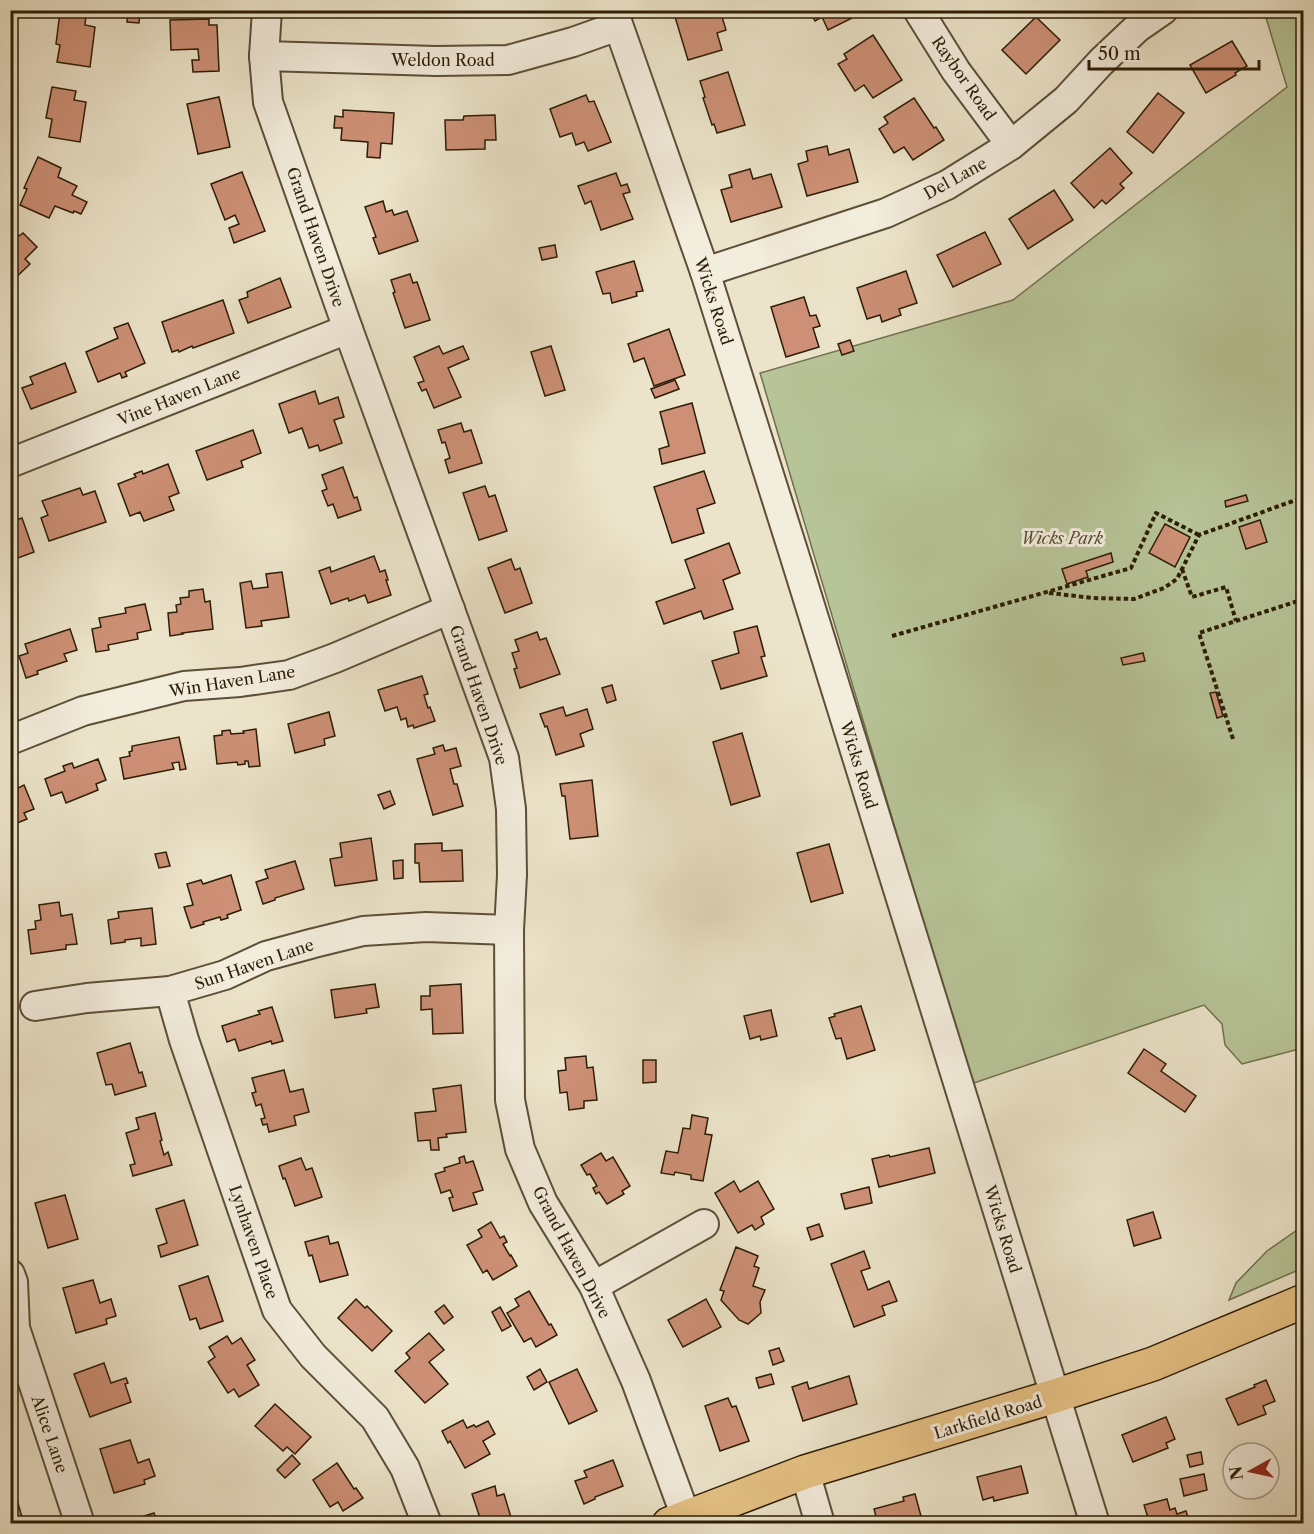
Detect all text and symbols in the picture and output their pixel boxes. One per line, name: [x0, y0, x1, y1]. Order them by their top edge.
street label: Raybor Road: [928, 32, 1001, 124]
scale bar: [1089, 33, 1258, 71]
text: 50 m: [1098, 43, 1141, 65]
street label: Weldon Road: [390, 50, 495, 70]
street label: Del Lane: [920, 153, 990, 203]
street label: Grand Haven Drive: [283, 164, 349, 310]
street label: Wicks Road: [690, 254, 738, 348]
street label: Vine Haven Lane: [114, 362, 243, 430]
park label: Wicks Park: [1021, 528, 1104, 548]
street label: Grand Haven Drive: [446, 622, 512, 768]
street label: Win Haven Lane: [166, 661, 297, 701]
street label: Wicks Road: [836, 718, 882, 812]
street label: Sun Haven Lane: [192, 934, 316, 994]
street label: Lynhaven Place: [225, 1182, 283, 1302]
street label: Wicks Road: [980, 1182, 1026, 1276]
street label: Grand Haven Drive: [529, 1183, 615, 1321]
street label: Larkfield Road: [931, 1391, 1045, 1443]
street label: Alice Lane: [27, 1392, 73, 1476]
north arrow: [1221, 1441, 1281, 1501]
text: N: [1225, 1465, 1247, 1481]

